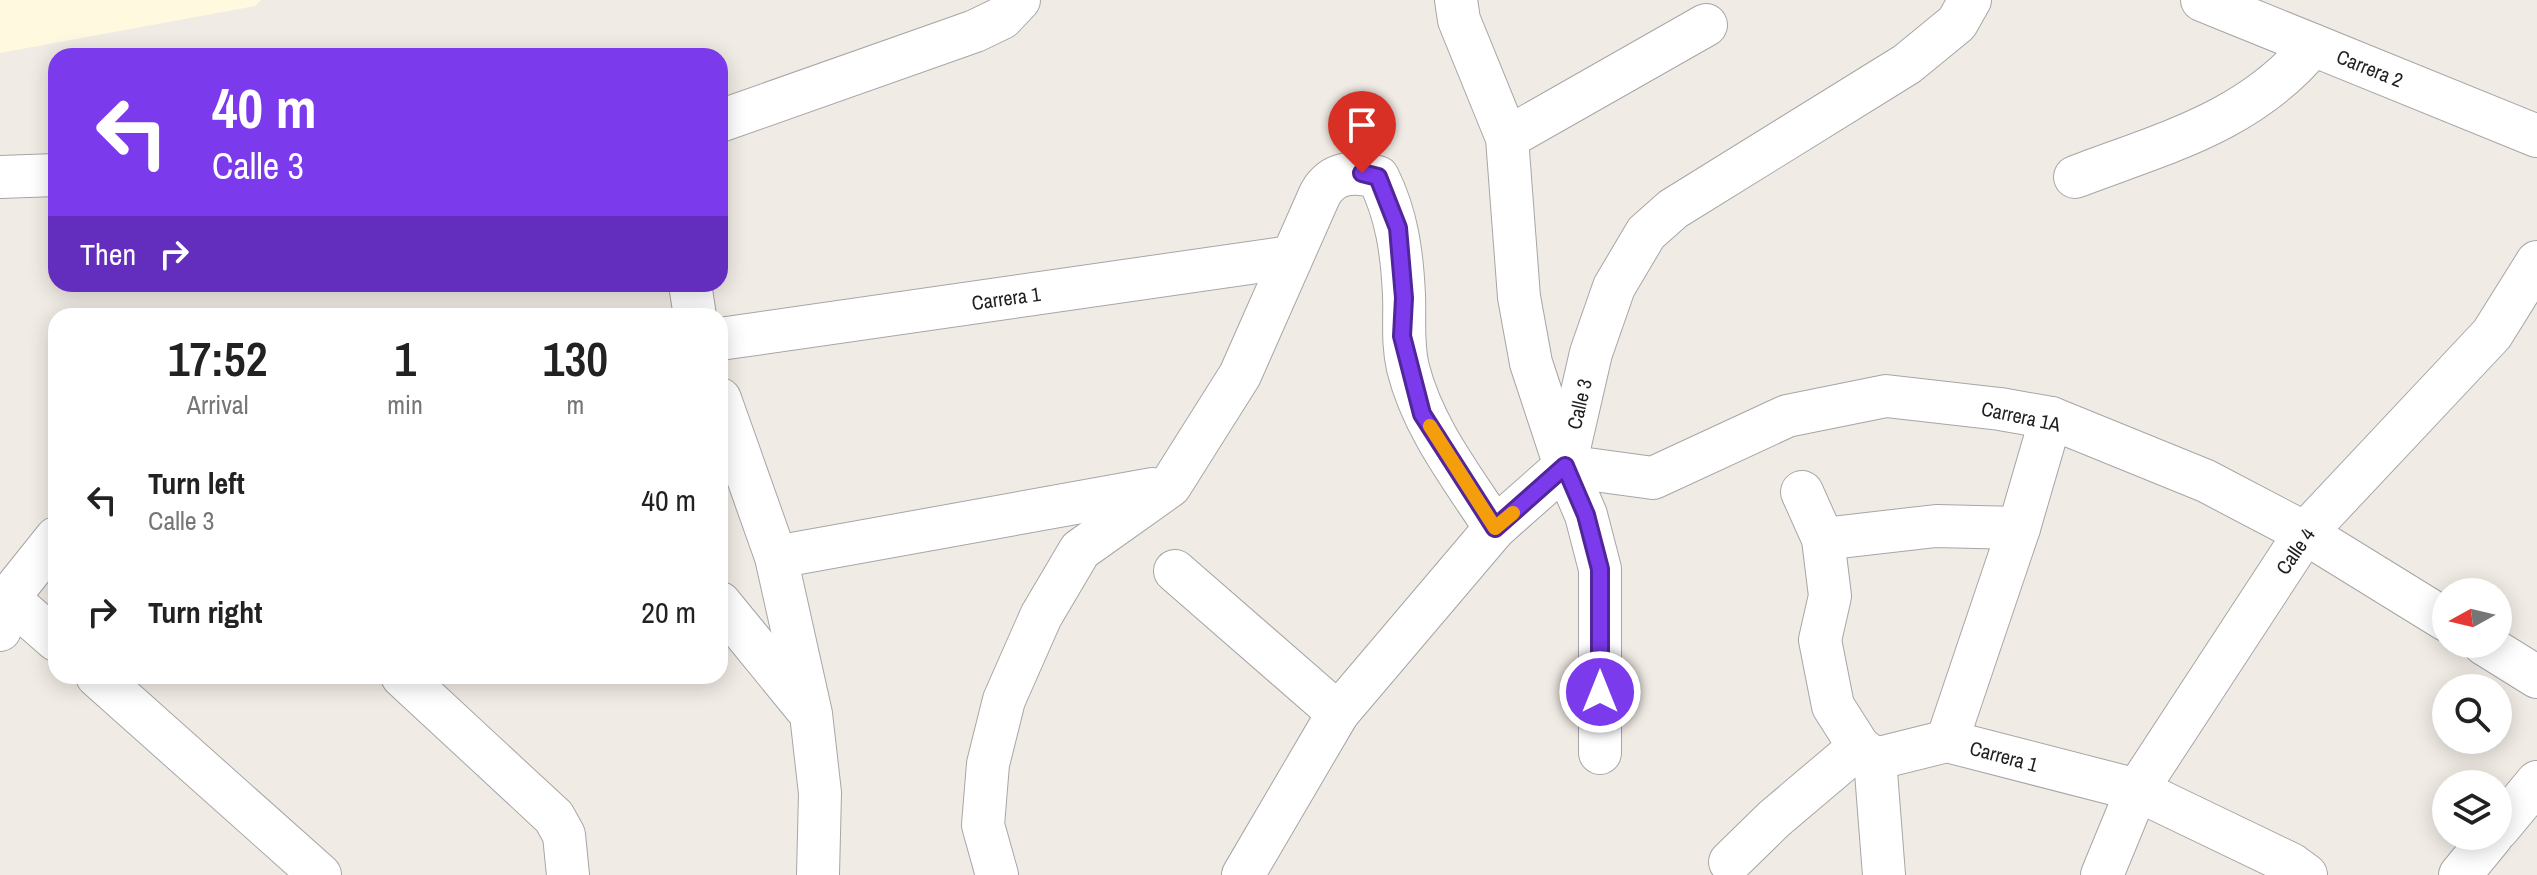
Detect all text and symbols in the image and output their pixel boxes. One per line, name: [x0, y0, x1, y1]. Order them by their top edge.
street label: Carrera 2: [2333, 43, 2407, 93]
text: 40 m: [212, 70, 317, 145]
icon: left: [80, 80, 184, 184]
pin: [1328, 91, 1396, 173]
icon: arrive: [1340, 103, 1384, 147]
text: Calle 3: [212, 142, 304, 190]
icon: right: [152, 232, 196, 276]
text: Then: [80, 234, 136, 274]
street label: Carrera 1: [970, 280, 1042, 316]
text: 17:52: [168, 326, 268, 391]
text: 1: [394, 326, 416, 391]
text: 130: [543, 326, 608, 391]
street label: Calle 3: [1560, 376, 1598, 432]
text: Arrival: [187, 387, 248, 422]
text: min: [387, 387, 423, 422]
text: m: [567, 387, 584, 422]
street label: Carrera 1A: [1979, 394, 2063, 438]
text: Turn left: [148, 463, 245, 503]
icon: left: [80, 478, 124, 522]
text: 40 m: [641, 480, 696, 520]
text: Calle 3: [148, 503, 214, 538]
street label: Calle 4: [2269, 522, 2321, 580]
north arrow: [2432, 578, 2512, 658]
map controls: [2432, 578, 2512, 850]
icon: right: [80, 590, 124, 634]
text: Turn right: [148, 592, 262, 632]
text: 20 m: [641, 592, 696, 632]
position arrow: [1558, 650, 1642, 734]
button: search: [2432, 674, 2512, 754]
street label: Carrera 1: [1967, 734, 2041, 778]
button: layers: [2432, 770, 2512, 850]

